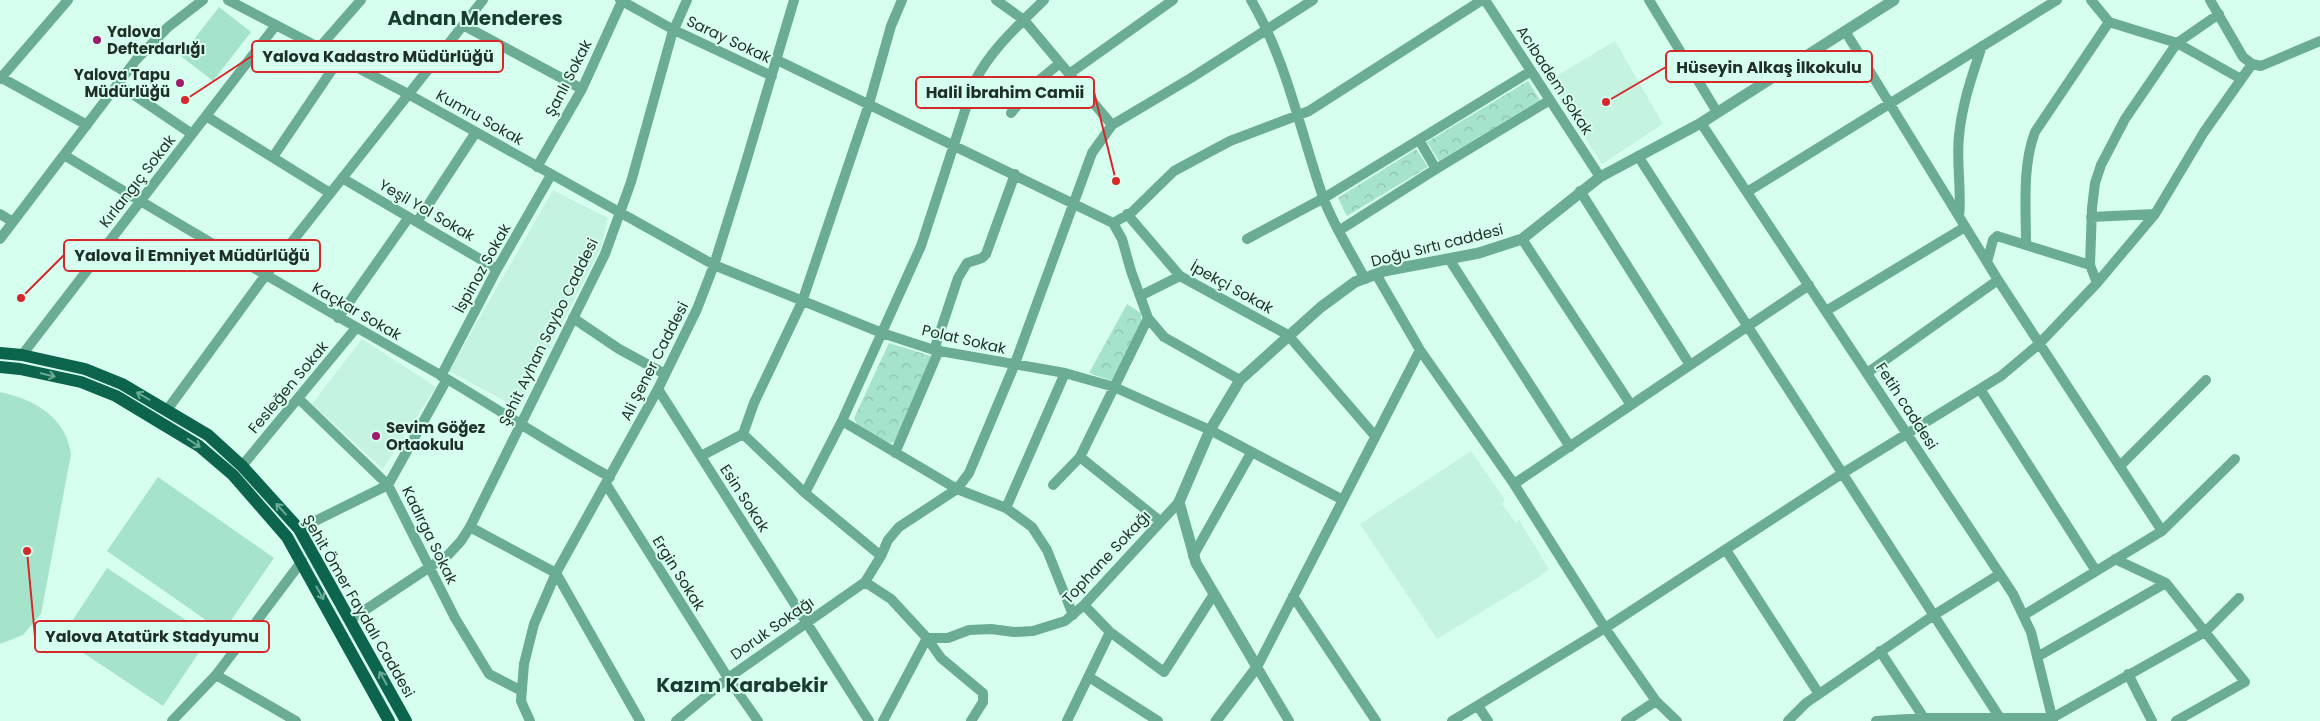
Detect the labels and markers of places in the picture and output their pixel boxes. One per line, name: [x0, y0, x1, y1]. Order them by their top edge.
place label: Yalova Defterdarlığı: [107, 21, 205, 59]
marker: Yalova Defterdarlığı: [91, 34, 103, 46]
callout: Yalova Kadastro Müdürlüğü: [252, 41, 503, 72]
callout: Hüseyin Alkaş İlkokulu: [1666, 51, 1872, 82]
place label: Yalova Tapu Müdürlüğü: [74, 64, 170, 102]
marker: Yalova Tapu Müdürlüğü: [174, 77, 186, 89]
callout: Halil İbrahim Camii: [916, 77, 1094, 108]
callout: Yalova İl Emniyet Müdürlüğü: [64, 240, 320, 271]
place label: Sevim Göğez Ortaokulu: [386, 417, 485, 455]
marker: Sevim Göğez Ortaokulu: [370, 430, 382, 442]
callout: Yalova Atatürk Stadyumu: [35, 621, 269, 652]

